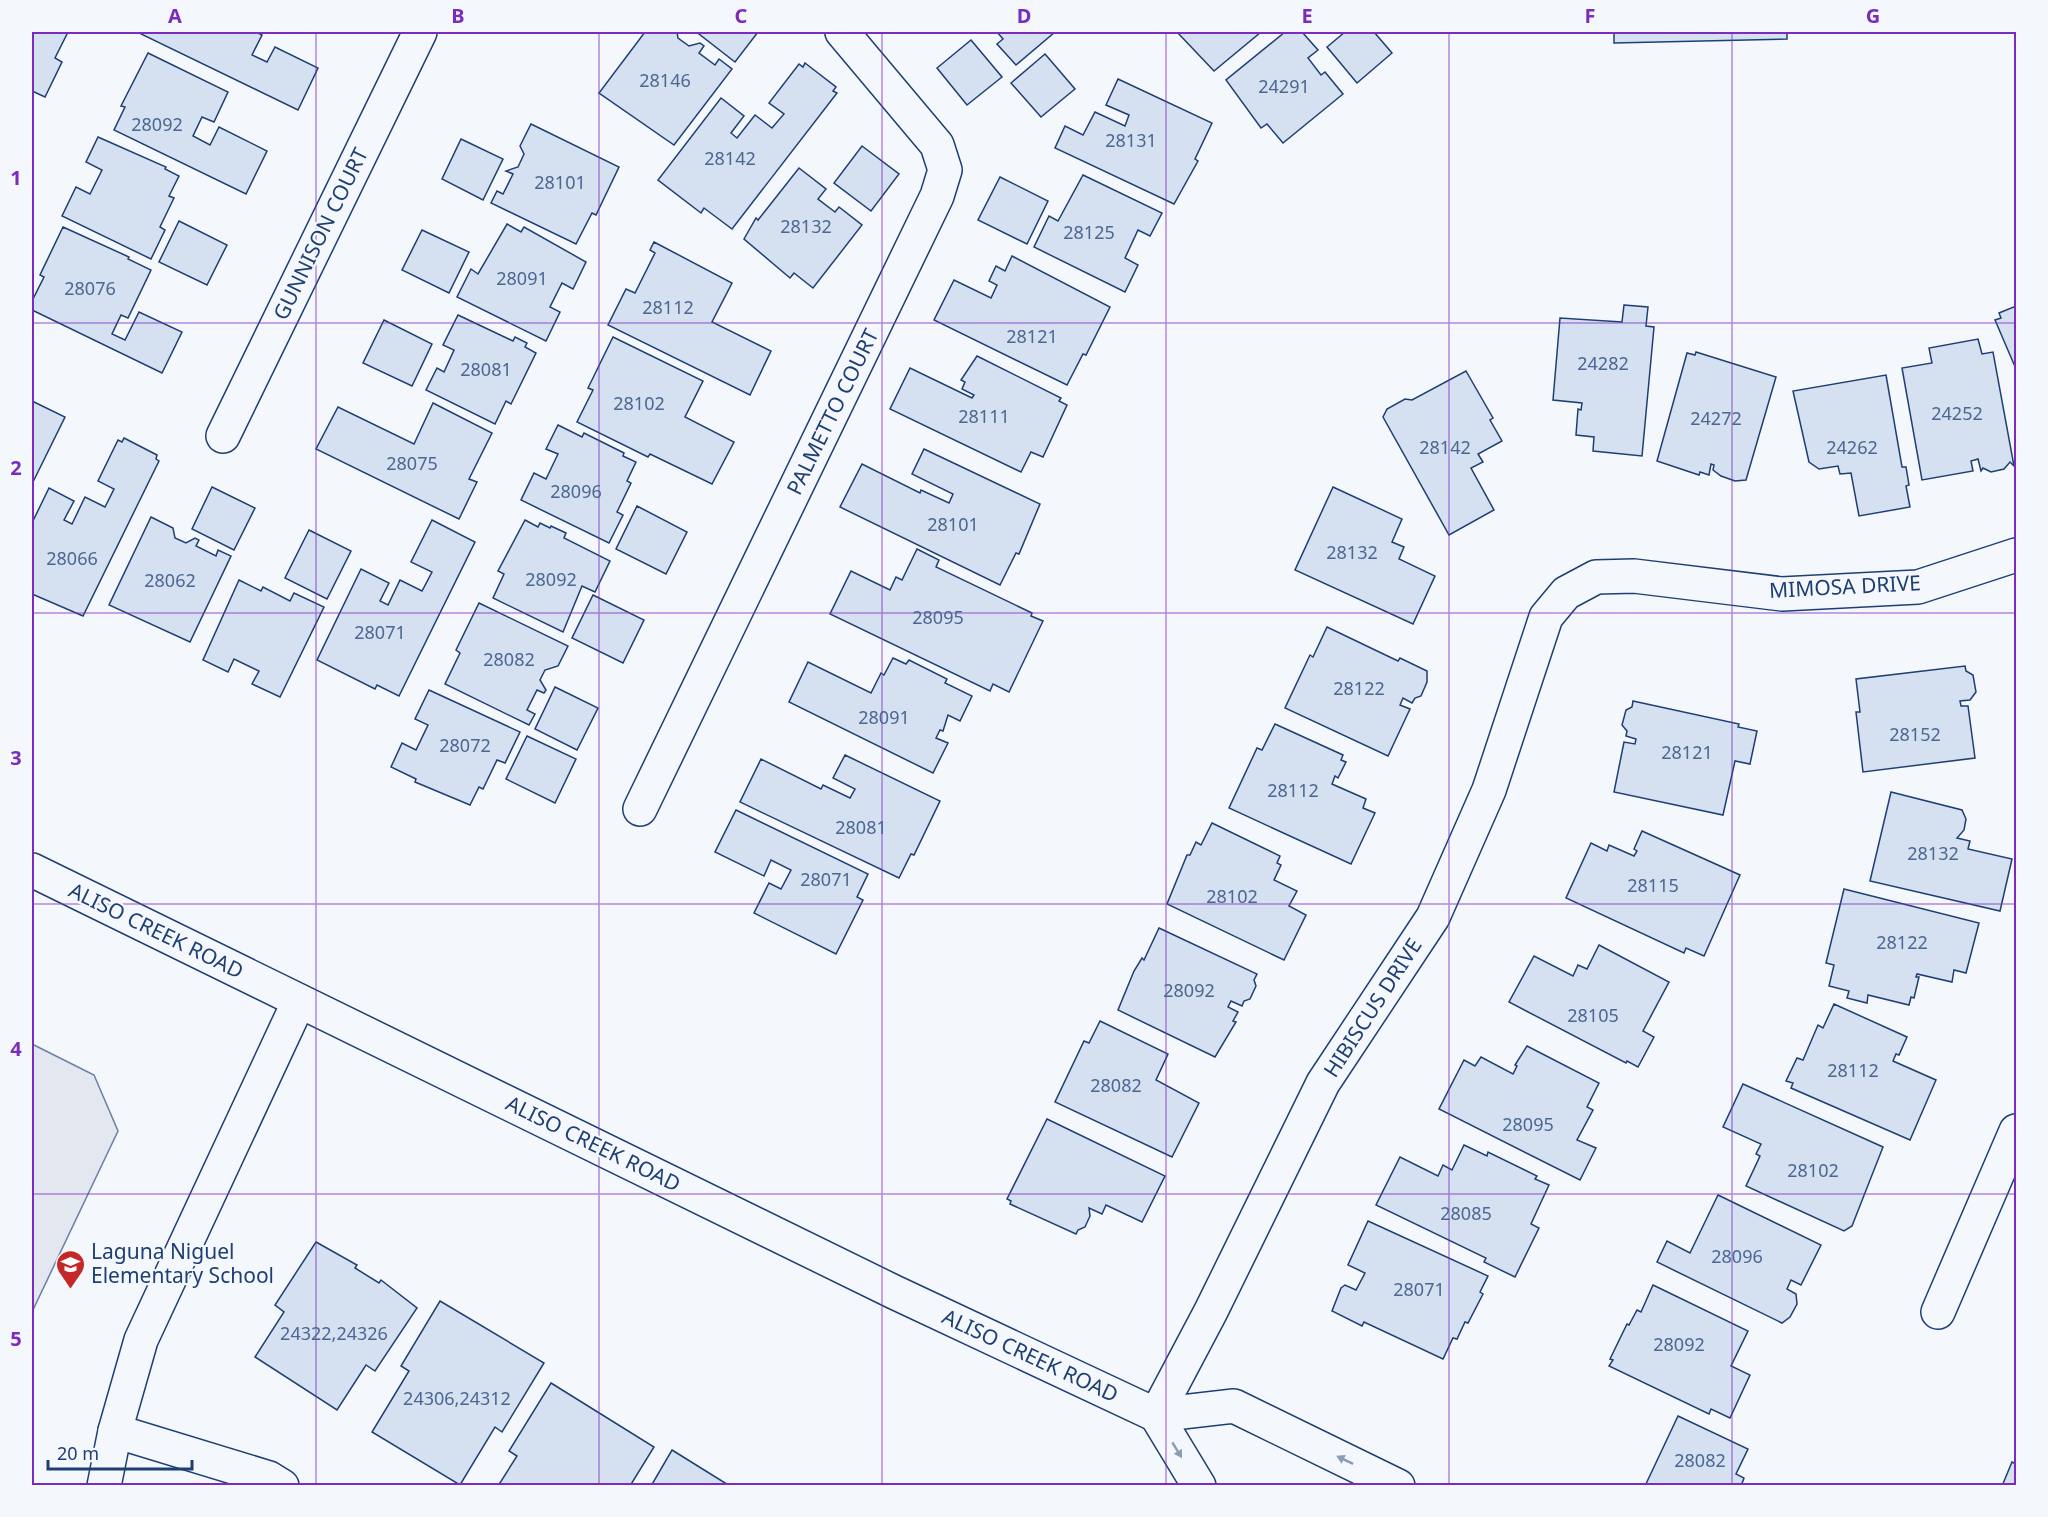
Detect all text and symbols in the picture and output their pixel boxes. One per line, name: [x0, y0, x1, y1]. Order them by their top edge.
text: A: [168, 2, 182, 29]
text: B: [451, 2, 465, 29]
text: C: [735, 2, 748, 29]
text: D: [1017, 2, 1031, 29]
text: E: [1301, 2, 1313, 29]
text: F: [1585, 2, 1595, 29]
text: G: [1866, 2, 1880, 29]
house number: 28146: [639, 68, 691, 92]
house number: 24291: [1258, 74, 1310, 98]
house number: 28092: [131, 112, 183, 136]
house number: 28131: [1105, 128, 1157, 152]
street label: GUNNISON COURT: [266, 142, 374, 324]
house number: 28142: [704, 146, 756, 170]
text: 1: [10, 164, 22, 191]
house number: 28101: [534, 170, 586, 194]
house number: 28132: [780, 214, 832, 238]
house number: 28125: [1063, 220, 1115, 244]
house number: 28091: [496, 266, 548, 290]
house number: 28076: [64, 276, 116, 300]
house number: 28112: [642, 295, 694, 319]
street label: PALMETTO COURT: [780, 324, 885, 499]
house number: 28121: [1006, 324, 1058, 348]
house number: 24282: [1577, 351, 1629, 375]
house number: 28081: [460, 357, 512, 381]
house number: 28102: [613, 391, 665, 415]
house number: 24252: [1931, 401, 1983, 425]
house number: 28111: [958, 404, 1010, 428]
house number: 24272: [1690, 406, 1742, 430]
house number: 28142: [1419, 435, 1471, 459]
house number: 24262: [1826, 435, 1878, 459]
house number: 28075: [386, 451, 438, 475]
text: 2: [10, 454, 22, 481]
house number: 28096: [550, 479, 602, 503]
house number: 28101: [927, 512, 979, 536]
house number: 28132: [1326, 540, 1378, 564]
house number: 28066: [46, 546, 98, 570]
house number: 28092: [525, 567, 577, 591]
house number: 28062: [144, 568, 196, 592]
street label: MIMOSA DRIVE: [1768, 568, 1921, 604]
house number: 28095: [912, 605, 964, 629]
house number: 28071: [354, 620, 406, 644]
house number: 28082: [483, 647, 535, 671]
house number: 28122: [1333, 676, 1385, 700]
house number: 28091: [858, 705, 910, 729]
house number: 28152: [1889, 722, 1941, 746]
house number: 28072: [439, 733, 491, 757]
house number: 28121: [1661, 740, 1713, 764]
text: 3: [10, 744, 22, 771]
house number: 28112: [1267, 778, 1319, 802]
house number: 28081: [835, 815, 887, 839]
house number: 28132: [1907, 841, 1959, 865]
house number: 28071: [800, 867, 852, 891]
house number: 28115: [1627, 873, 1679, 897]
street label: ALISO CREEK ROAD: [65, 876, 248, 985]
house number: 28102: [1206, 884, 1258, 908]
house number: 28122: [1876, 930, 1928, 954]
street label: HIBISCUS DRIVE: [1317, 933, 1428, 1082]
house number: 28092: [1163, 978, 1215, 1002]
house number: 28105: [1567, 1003, 1619, 1027]
text: 4: [10, 1035, 22, 1062]
house number: 28112: [1827, 1058, 1879, 1082]
house number: 28082: [1090, 1073, 1142, 1097]
street label: ALISO CREEK ROAD: [502, 1089, 685, 1198]
house number: 28095: [1502, 1112, 1554, 1136]
house number: 28102: [1787, 1158, 1839, 1182]
house number: 28085: [1440, 1201, 1492, 1225]
place label: Laguna Niguel Elementary School: [91, 1237, 274, 1289]
house number: 28096: [1711, 1244, 1763, 1268]
school or university icon: Laguna Niguel Elementary School: [54, 1248, 86, 1290]
house number: 28071: [1393, 1277, 1445, 1301]
street label: ALISO CREEK ROAD: [938, 1302, 1123, 1408]
house number: 24322,24326: [280, 1321, 388, 1345]
text: 5: [10, 1325, 22, 1352]
house number: 28092: [1653, 1332, 1705, 1356]
house number: 24306,24312: [403, 1386, 511, 1410]
scale bar: [48, 1433, 192, 1471]
text: 20 m: [57, 1441, 99, 1465]
one-way arrow: [1172, 1442, 1183, 1458]
house number: 28082: [1674, 1448, 1726, 1472]
one-way arrow: [1337, 1455, 1354, 1465]

